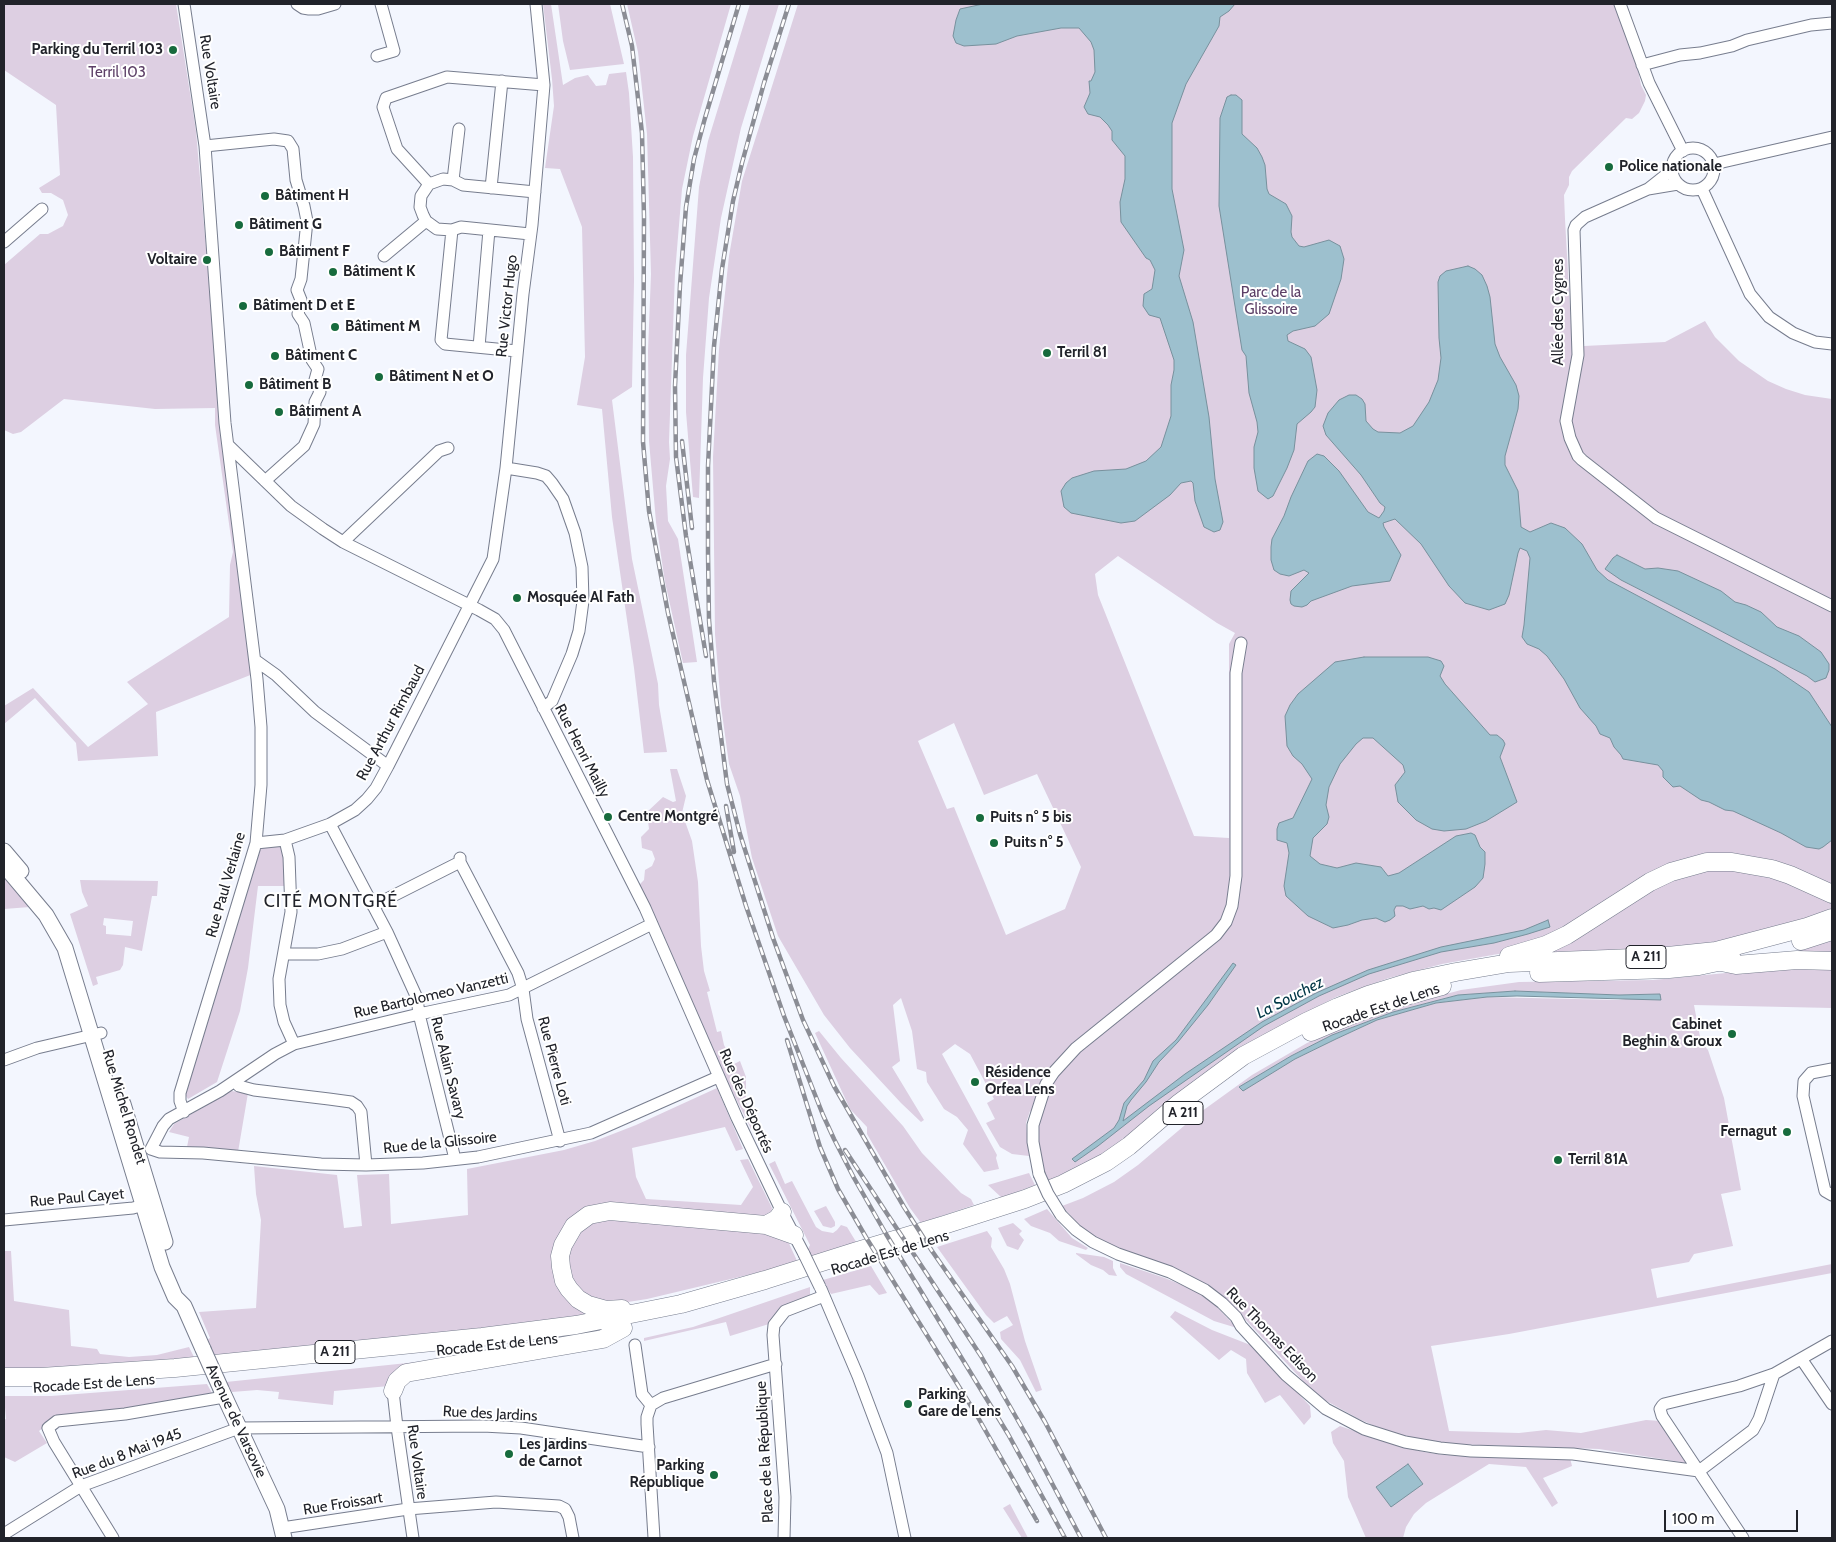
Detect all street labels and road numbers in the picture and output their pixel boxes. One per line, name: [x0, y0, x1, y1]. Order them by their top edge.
street label: Rue Voltaire: [195, 33, 225, 111]
street label: Rue Victor Hugo: [493, 254, 521, 358]
street label: Allée des Cygnes: [1550, 259, 1568, 365]
street label: Rue Arthur Rimbaud: [353, 662, 429, 784]
street label: Rue Henri Mailly: [551, 701, 613, 801]
street label: Rue Paul Verlaine: [202, 830, 250, 940]
road number: A 211: [1626, 946, 1666, 969]
street label: Rue Bartolomeo Vanzetti: [352, 969, 510, 1023]
street label: Rocade Est de Lens: [1320, 980, 1442, 1036]
street label: Rue Alain Savary: [427, 1015, 469, 1121]
street label: Rue Pierre Loti: [534, 1015, 574, 1107]
street label: Rue des Déportés: [715, 1046, 777, 1156]
street label: Rue Michel Rondet: [98, 1047, 150, 1167]
road number: A 211: [1163, 1102, 1203, 1124]
street label: Rue de la Glissoire: [382, 1128, 498, 1158]
street label: Rue Paul Cayet: [29, 1185, 125, 1211]
street label: Rocade Est de Lens: [829, 1227, 951, 1279]
street label: Rue Thomas Edison: [1222, 1284, 1322, 1386]
street label: Rocade Est de Lens: [435, 1330, 559, 1360]
road number: A 211: [315, 1340, 355, 1364]
street label: Avenue de Varsovie: [202, 1361, 270, 1481]
street label: Rocade Est de Lens: [32, 1371, 156, 1397]
street label: Place de la République: [752, 1381, 778, 1523]
street label: Rue des Jardins: [442, 1403, 538, 1425]
street label: Rue Voltaire: [403, 1423, 431, 1501]
street label: Rue du 8 Mai 1945: [70, 1425, 184, 1483]
street label: Rue Froissart: [302, 1489, 384, 1519]

